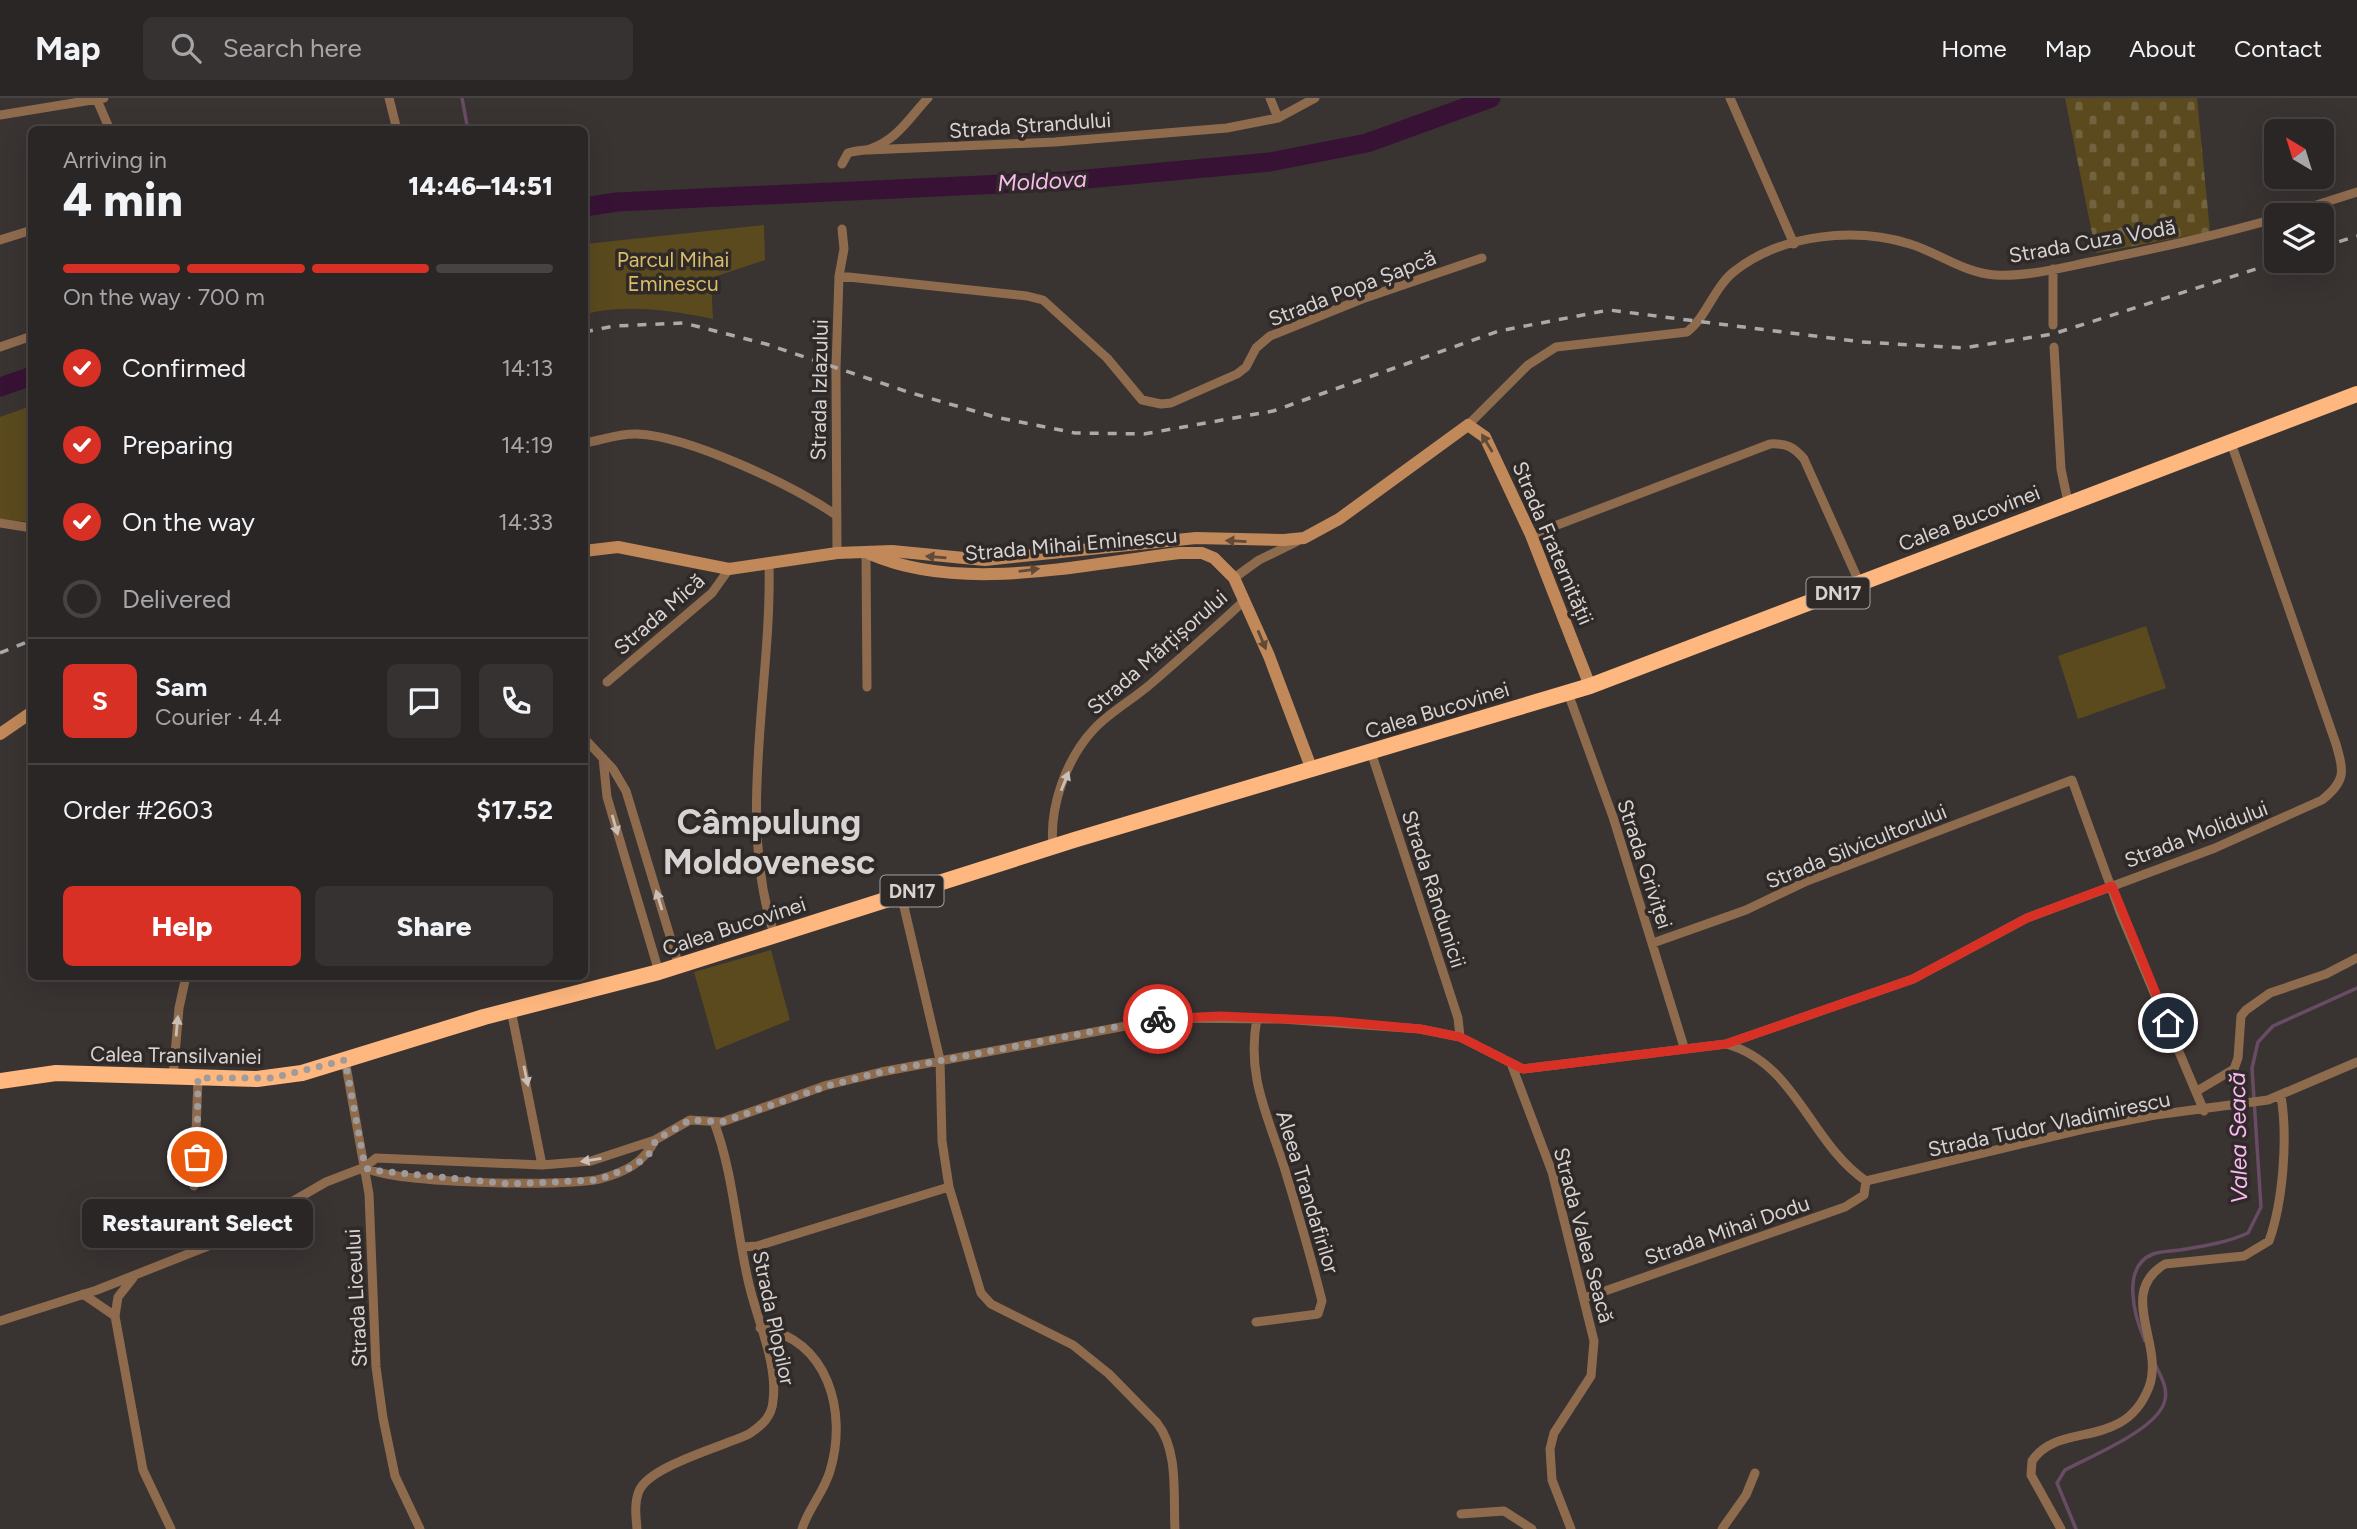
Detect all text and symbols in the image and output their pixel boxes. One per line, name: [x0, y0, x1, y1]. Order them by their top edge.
search box: [143, 17, 633, 80]
text: Map: [35, 29, 101, 68]
icon: search: [167, 29, 205, 67]
text: Search here: [223, 32, 362, 64]
text: Home: [1941, 34, 2007, 63]
text: Map: [2045, 34, 2091, 63]
text: About: [2129, 34, 2196, 63]
text: Contact: [2234, 34, 2322, 63]
street label: Strada Ștrandului: [948, 107, 1112, 143]
north arrow: [2264, 119, 2334, 189]
map controls: [2264, 119, 2334, 273]
text: Arriving in: [63, 146, 167, 174]
water label: Moldova: [996, 165, 1088, 197]
text: 14:46–14:51: [408, 170, 553, 202]
text: 4 min: [63, 172, 183, 228]
button: layers: [2264, 203, 2334, 273]
street label: Strada Cuza Vodă: [2007, 214, 2177, 268]
street label: Strada Popa Șapcă: [1265, 245, 1439, 331]
park label: Parcul Mihai Eminescu: [617, 247, 729, 296]
text: On the way · 700 m: [63, 283, 265, 311]
street label: Strada Izlazului: [805, 319, 833, 461]
icon: check: [63, 349, 101, 387]
text: Confirmed: [122, 352, 246, 384]
text: 14:13: [501, 354, 553, 382]
icon: check: [63, 426, 101, 464]
text: Preparing: [122, 429, 233, 461]
text: 14:19: [501, 431, 553, 459]
one-way arrow: [1480, 433, 1493, 453]
street label: Strada Fraternității: [1507, 458, 1599, 628]
street label: Calea Bucovinei: [1895, 480, 2043, 556]
icon: check: [63, 503, 101, 541]
text: On the way: [122, 506, 255, 538]
text: 14:33: [498, 508, 553, 536]
street label: Strada Mihai Eminescu: [964, 522, 1178, 566]
one-way arrow: [1225, 535, 1247, 546]
one-way arrow: [925, 551, 947, 562]
one-way arrow: [1018, 565, 1040, 576]
street label: Strada Mică: [609, 568, 709, 660]
road number: DN17: [1806, 578, 1870, 608]
text: Delivered: [122, 583, 231, 615]
street label: Strada Mărțișorului: [1082, 584, 1232, 720]
one-way arrow: [1257, 630, 1268, 651]
button: chat: [387, 664, 461, 738]
button: phone: [479, 664, 553, 738]
text: Sam: [155, 671, 207, 703]
street label: Calea Bucovinei: [1362, 676, 1512, 744]
text: S: [92, 685, 108, 717]
text: Courier · 4.4: [155, 703, 282, 731]
one-way arrow: [1059, 771, 1070, 792]
text: Order #2603: [63, 794, 213, 826]
text: $17.52: [477, 794, 553, 826]
street label: Strada Molidului: [2121, 795, 2271, 873]
street label: Strada Griviței: [1612, 796, 1678, 932]
street label: Strada Silvicultorului: [1762, 798, 1950, 894]
district label: Câmpulung Moldovenesc: [663, 801, 875, 883]
street label: Strada Rândunicii: [1397, 807, 1471, 971]
one-way arrow: [611, 815, 621, 836]
road number: DN17: [880, 876, 944, 906]
button: Help: [63, 886, 301, 966]
button: Share: [315, 886, 553, 966]
one-way arrow: [654, 890, 664, 911]
street label: Calea Bucovinei: [659, 891, 809, 961]
courier: [1123, 984, 1193, 1054]
pin: [2138, 993, 2198, 1053]
icon: bike: [1139, 1000, 1177, 1038]
icon: home: [2149, 1004, 2187, 1042]
one-way arrow: [172, 1015, 183, 1037]
street label: Calea Transilvaniei: [90, 1041, 262, 1069]
one-way arrow: [520, 1065, 531, 1087]
water label: Valea Seacă: [2223, 1072, 2253, 1204]
street label: Strada Tudor Vladimirescu: [1926, 1086, 2172, 1162]
street label: Aleea Trandafirilor: [1271, 1107, 1345, 1277]
pin: [167, 1127, 227, 1187]
icon: bag: [178, 1138, 216, 1176]
street label: Strada Valea Seacă: [1549, 1145, 1619, 1325]
one-way arrow: [580, 1155, 602, 1166]
street label: Strada Mihai Dodu: [1641, 1190, 1813, 1270]
callout: Restaurant Select: [82, 1199, 312, 1248]
text: Restaurant Select: [102, 1209, 293, 1237]
street label: Strada Liceului: [340, 1228, 372, 1368]
street label: Strada Plopilor: [748, 1248, 800, 1388]

